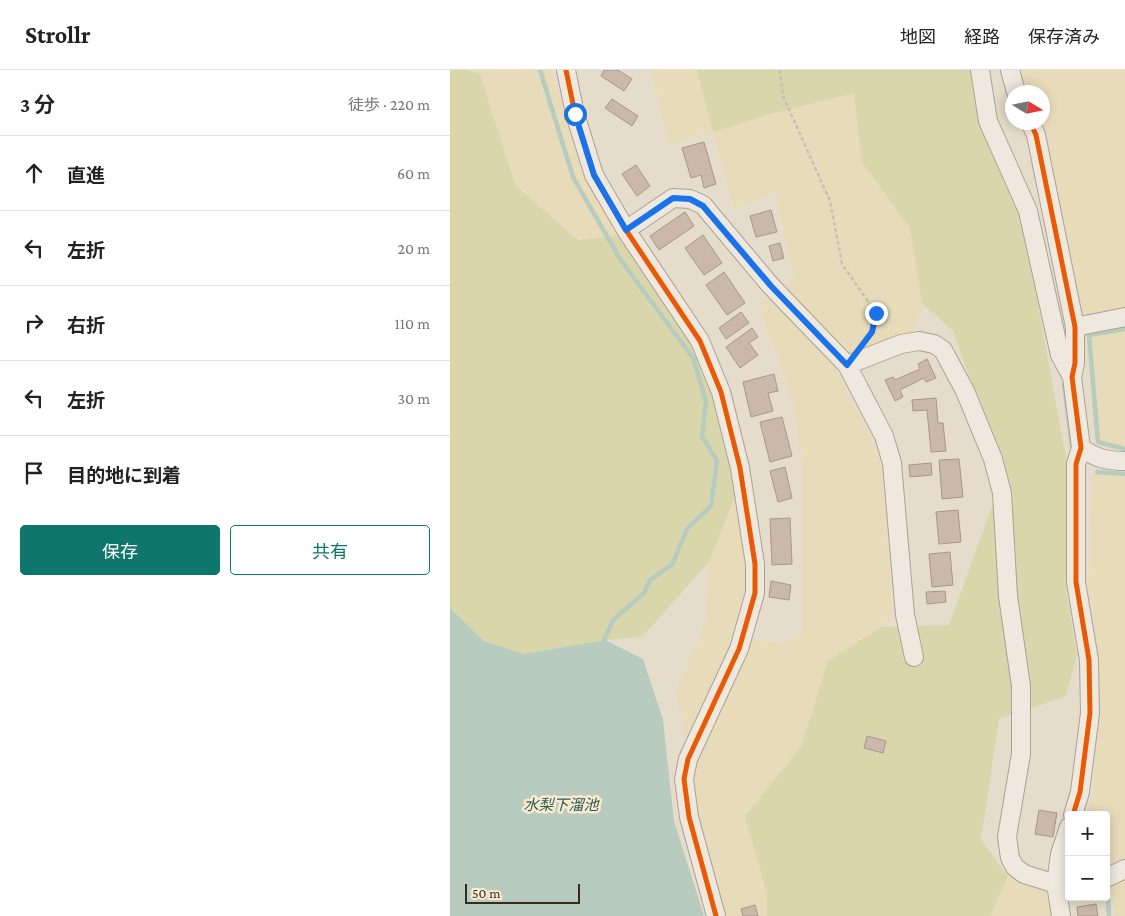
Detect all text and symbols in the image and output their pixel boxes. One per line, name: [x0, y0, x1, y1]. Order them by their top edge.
text: Strollr: [25, 21, 91, 48]
text: 地図: [900, 27, 936, 47]
text: 経路: [964, 27, 1000, 47]
text: 保存済み: [1028, 27, 1100, 47]
north arrow: [1005, 85, 1050, 130]
text: 3 分: [20, 93, 55, 117]
text: 徒歩 · 220 m: [348, 96, 430, 113]
route start: [564, 103, 587, 126]
icon: ahead: [20, 159, 48, 187]
text: 直進: [67, 165, 105, 186]
text: 60 m: [397, 165, 430, 182]
icon: left: [20, 234, 48, 262]
text: 左折: [67, 240, 105, 261]
text: 20 m: [397, 240, 430, 257]
route end: [865, 302, 888, 325]
icon: right: [20, 309, 48, 337]
text: 右折: [67, 315, 105, 336]
text: 110 m: [394, 315, 430, 332]
icon: left: [20, 384, 48, 412]
text: 左折: [67, 390, 105, 411]
text: 30 m: [398, 390, 430, 407]
icon: arrive: [20, 459, 48, 487]
text: 目的地に到着: [67, 465, 181, 486]
button: 保存: [20, 525, 220, 575]
button: 共有: [230, 525, 430, 575]
water label: 水梨下溜池: [523, 797, 600, 813]
map controls: [1065, 811, 1110, 901]
button: +: [1065, 811, 1110, 856]
button: −: [1065, 856, 1110, 901]
scale bar: [465, 881, 580, 904]
text: 50 m: [472, 885, 500, 901]

